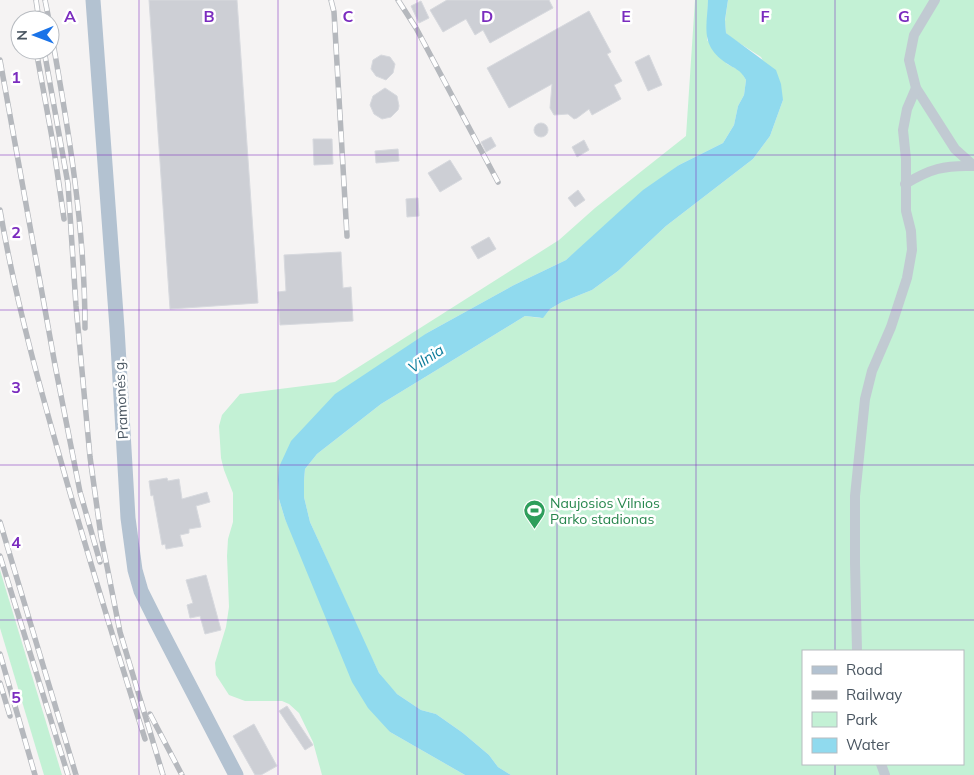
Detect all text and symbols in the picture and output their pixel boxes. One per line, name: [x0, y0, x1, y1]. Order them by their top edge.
text: A: [64, 6, 76, 26]
text: B: [203, 6, 215, 26]
text: C: [343, 6, 354, 26]
text: D: [481, 6, 493, 26]
text: E: [621, 6, 631, 26]
text: F: [760, 6, 770, 26]
text: G: [898, 6, 910, 26]
north arrow: [10, 10, 60, 60]
text: N: [13, 30, 31, 41]
text: 1: [11, 67, 21, 87]
text: 2: [11, 222, 21, 242]
water label: Vilnia: [404, 340, 447, 377]
street label: Pramonės g.: [110, 358, 132, 440]
text: 3: [11, 377, 21, 397]
place label: Naujosios Vilnios Parko stadionas: [550, 494, 660, 528]
sports icon: Naujosios Vilnios Parko stadionas: [522, 499, 546, 530]
text: 4: [11, 532, 21, 552]
legend: [802, 650, 964, 765]
text: Road: [846, 660, 883, 679]
text: Railway: [846, 685, 902, 704]
text: 5: [11, 687, 21, 707]
text: Park: [846, 710, 878, 729]
text: Water: [846, 735, 890, 754]

